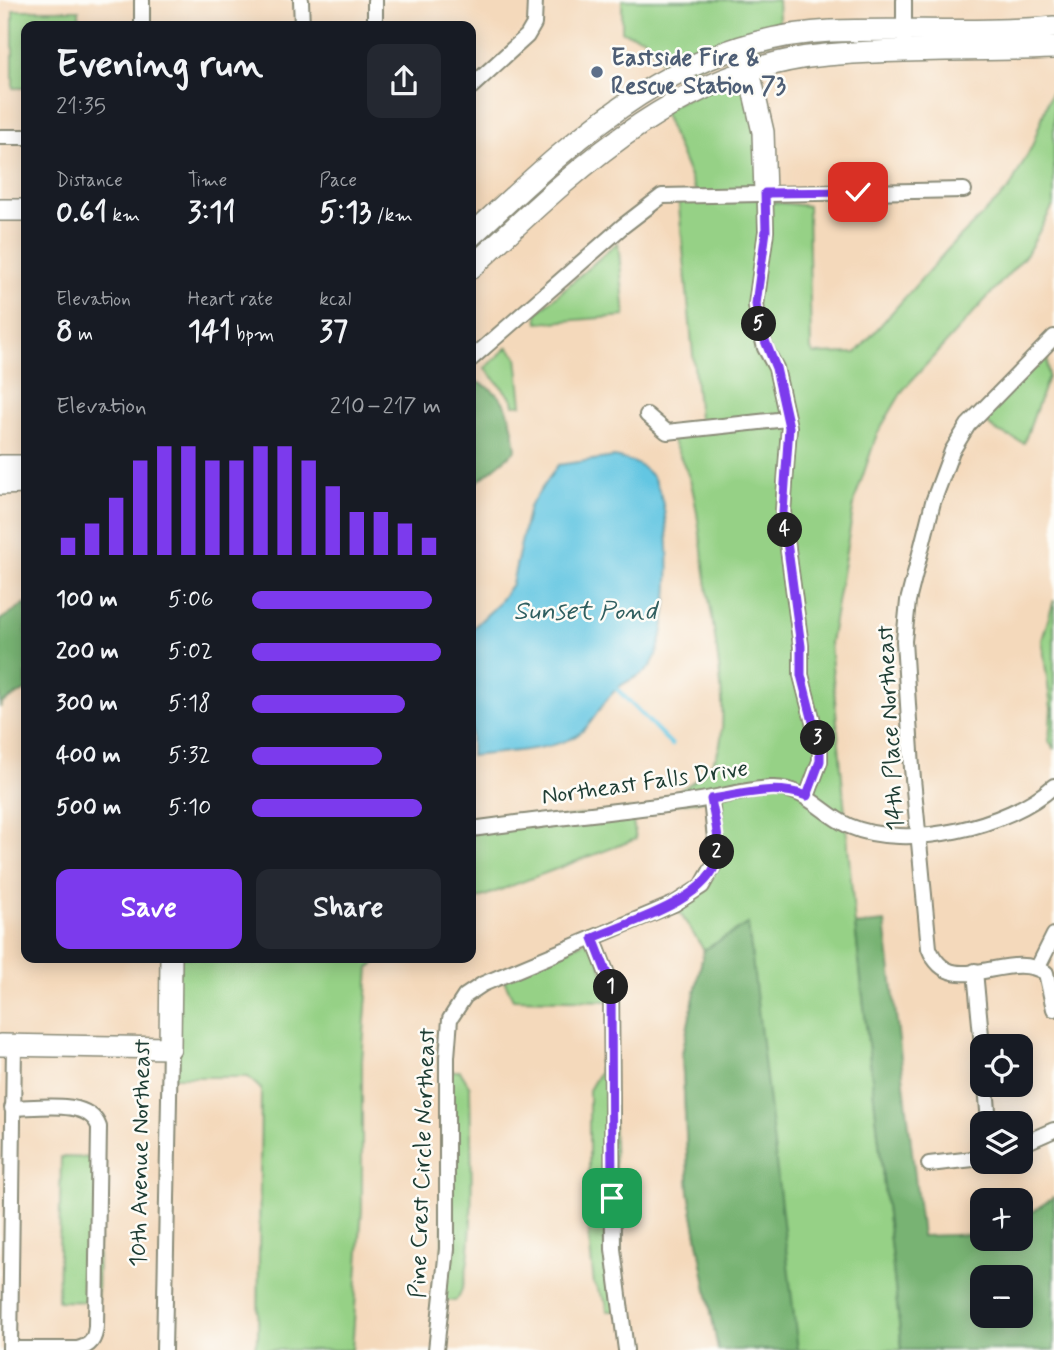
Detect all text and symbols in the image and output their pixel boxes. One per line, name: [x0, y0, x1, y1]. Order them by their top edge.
text: Evening run: [56, 41, 263, 90]
place label: Eastside Fire & Rescue Station 73: [611, 43, 786, 102]
button: share: [367, 44, 441, 118]
marker: Eastside Fire & Rescue Station 73: [589, 64, 605, 80]
text: 21:35: [56, 92, 106, 122]
pin: [828, 162, 888, 222]
text: Distance: [56, 168, 123, 193]
text: Time: [188, 168, 227, 193]
text: Pace: [319, 168, 357, 193]
icon: check: [839, 173, 877, 211]
text: 0.61: [56, 193, 107, 232]
text: 3:11: [188, 193, 236, 232]
text: 5:13: [319, 193, 371, 232]
text: km: [107, 203, 140, 228]
text: /km: [371, 203, 413, 228]
text: Elevation: [56, 287, 131, 312]
text: Heart rate: [188, 287, 273, 312]
text: kcal: [319, 287, 351, 312]
pin: 5: [742, 306, 776, 342]
text: 5: [753, 311, 764, 336]
text: 8: [56, 312, 73, 351]
text: 141: [188, 312, 231, 351]
text: 37: [319, 312, 348, 351]
text: m: [73, 322, 93, 347]
text: bpm: [231, 322, 274, 347]
text: Elevation: [56, 392, 147, 422]
text: 210–217 m: [330, 392, 441, 422]
pin: 4: [768, 512, 802, 548]
text: 4: [779, 517, 790, 542]
text: 100 m: [56, 585, 118, 615]
text: 5:06: [168, 585, 214, 615]
water label: Sunset Pond: [514, 595, 659, 629]
street label: 14th Place Northeast: [870, 624, 912, 832]
text: 200 m: [56, 637, 119, 667]
text: 5:02: [168, 637, 213, 667]
text: 300 m: [56, 689, 118, 719]
text: 5:18: [168, 689, 211, 719]
pin: 3: [800, 720, 836, 756]
text: 3: [813, 725, 822, 750]
text: 400 m: [56, 741, 121, 771]
text: 5:32: [168, 741, 210, 771]
street label: Northeast Falls Drive: [540, 753, 750, 813]
text: 500 m: [56, 793, 121, 823]
text: 5:10: [168, 793, 211, 823]
pin: 2: [700, 834, 734, 870]
text: 2: [712, 839, 721, 864]
button: Save: [56, 869, 242, 949]
button: Share: [256, 869, 441, 949]
pin: 1: [594, 970, 628, 1004]
text: 1: [606, 974, 615, 999]
street label: Pine Crest Circle Northeast: [403, 1027, 443, 1299]
map controls: [970, 1034, 1033, 1328]
button: locate: [970, 1034, 1033, 1097]
street label: 10th Avenue Northeast: [124, 1038, 158, 1267]
button: layers: [970, 1111, 1033, 1174]
pin: [582, 1168, 642, 1228]
icon: arrive: [593, 1179, 631, 1217]
button: +: [970, 1188, 1033, 1251]
button: −: [970, 1265, 1033, 1328]

